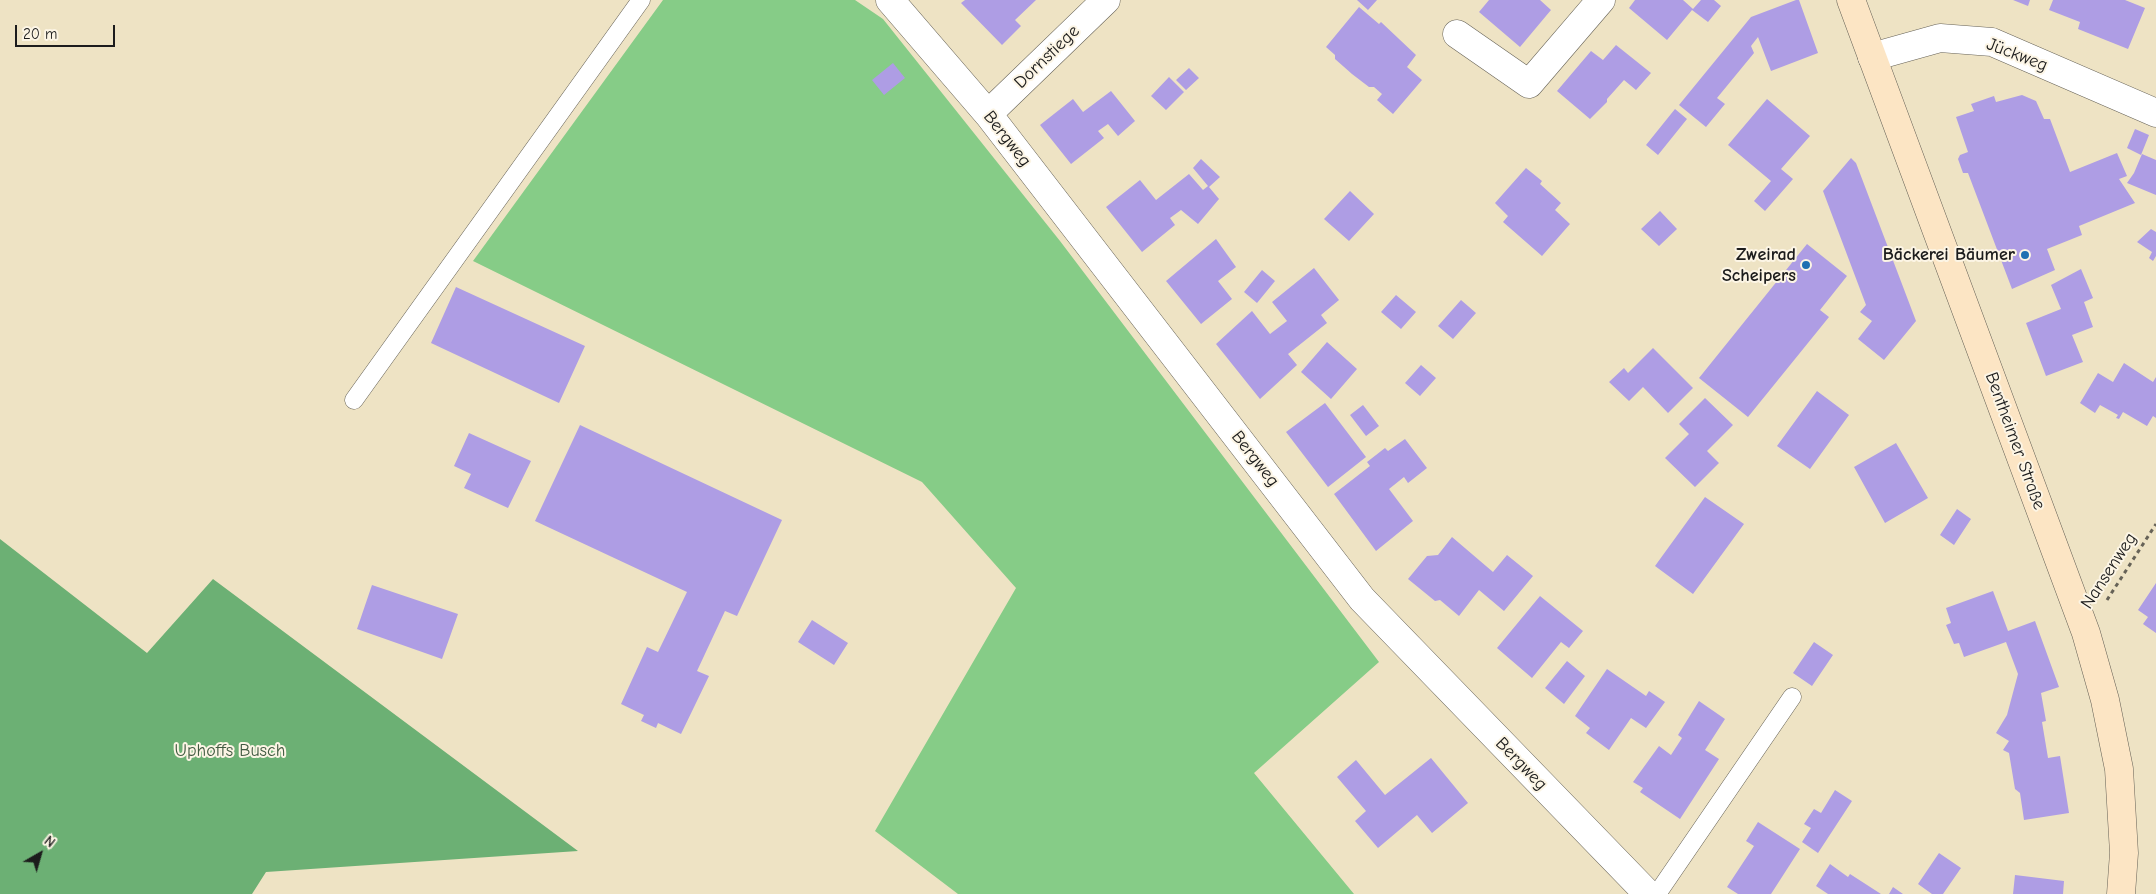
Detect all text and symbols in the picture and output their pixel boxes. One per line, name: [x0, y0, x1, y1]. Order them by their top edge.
scale bar: [18, 15, 118, 47]
street label: Dornstiege: [1010, 21, 1084, 93]
text: 20 m: [23, 25, 57, 43]
street label: Jückweg: [1983, 33, 2051, 77]
street label: Bergweg: [978, 107, 1036, 171]
place label: Zweirad Scheipers: [1722, 244, 1796, 286]
place label: Bäckerei Bäumer: [1883, 244, 2015, 266]
marker: Bäckerei Bäumer: [2019, 249, 2031, 261]
marker: Zweirad Scheipers: [1800, 259, 1812, 271]
street label: Bentheimer Straße: [1980, 369, 2050, 513]
street label: Bergweg: [1226, 427, 1284, 491]
street label: Nansenweg: [2076, 529, 2142, 613]
street label: Bergweg: [1491, 733, 1551, 795]
park label: Uphoffs Busch: [175, 740, 285, 762]
north arrow: [15, 829, 65, 879]
text: N: [41, 832, 58, 851]

